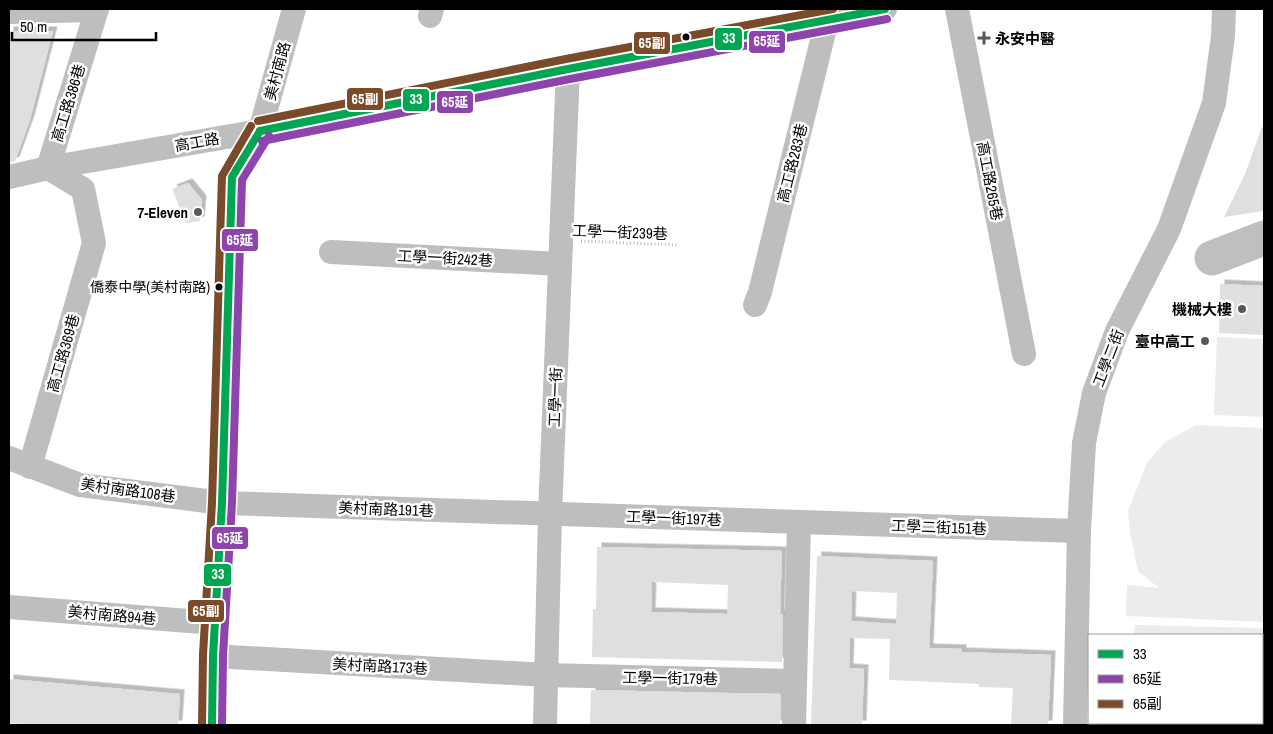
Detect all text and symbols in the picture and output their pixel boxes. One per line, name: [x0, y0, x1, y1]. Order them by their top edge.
scale bar: [12, 10, 156, 42]
text: 50 m: [20, 16, 47, 37]
line badge: 33: [714, 27, 743, 51]
place label: 永安中醫: [995, 28, 1055, 49]
text: 33: [723, 29, 735, 47]
line badge: 65延: [748, 30, 786, 54]
line badge: 65副: [633, 31, 671, 55]
marker: 永安中醫: [977, 31, 991, 45]
unlabelled marker: [681, 32, 691, 42]
text: 65延: [754, 32, 780, 50]
text: 65副: [639, 34, 665, 52]
street label: 美村南路: [259, 39, 295, 103]
street label: 高工路386巷: [46, 61, 90, 145]
line badge: 65副: [346, 87, 384, 111]
line badge: 33: [402, 88, 430, 112]
text: 65副: [352, 90, 378, 108]
text: 33: [410, 90, 422, 108]
line badge: 65延: [436, 90, 474, 114]
text: 65延: [442, 93, 468, 111]
street label: 高工路283巷: [772, 121, 812, 205]
street label: 高工路: [173, 128, 221, 156]
street label: 高工路265巷: [972, 139, 1008, 223]
place label: 7-Eleven: [137, 202, 188, 223]
marker: 7-Eleven: [192, 206, 204, 218]
street label: 工學一街239巷: [572, 220, 668, 244]
line badge: 65延: [221, 228, 259, 252]
text: 65延: [227, 231, 253, 249]
street label: 工學一街242巷: [397, 245, 493, 271]
place label: 僑泰中學(美村南路): [90, 278, 210, 296]
marker: 僑泰中學(美村南路): [214, 282, 224, 292]
place label: 機械大樓: [1172, 299, 1232, 320]
marker: 機械大樓: [1236, 303, 1248, 315]
street label: 高工路369巷: [42, 311, 84, 395]
street label: 工學二街: [1087, 326, 1129, 390]
place label: 臺中高工: [1135, 331, 1195, 352]
marker: 臺中高工: [1199, 335, 1211, 347]
street label: 工學一街: [543, 367, 567, 427]
street label: 美村南路108巷: [79, 473, 177, 507]
street label: 美村南路191巷: [338, 497, 434, 521]
street label: 工學一街197巷: [626, 506, 722, 530]
street label: 工學二街151巷: [891, 515, 987, 539]
line badge: 65延: [211, 526, 249, 550]
text: 65延: [217, 529, 243, 547]
line badge: 33: [203, 563, 232, 587]
text: 33: [212, 565, 224, 583]
line badge: 65副: [187, 599, 225, 623]
street label: 美村南路94巷: [67, 601, 157, 629]
text: 65副: [193, 602, 219, 620]
legend: [1088, 634, 1263, 724]
text: 33: [1133, 643, 1147, 664]
street label: 美村南路173巷: [332, 653, 428, 679]
street label: 工學一街179巷: [622, 667, 718, 689]
text: 65延: [1133, 668, 1162, 689]
text: 65副: [1133, 693, 1162, 714]

